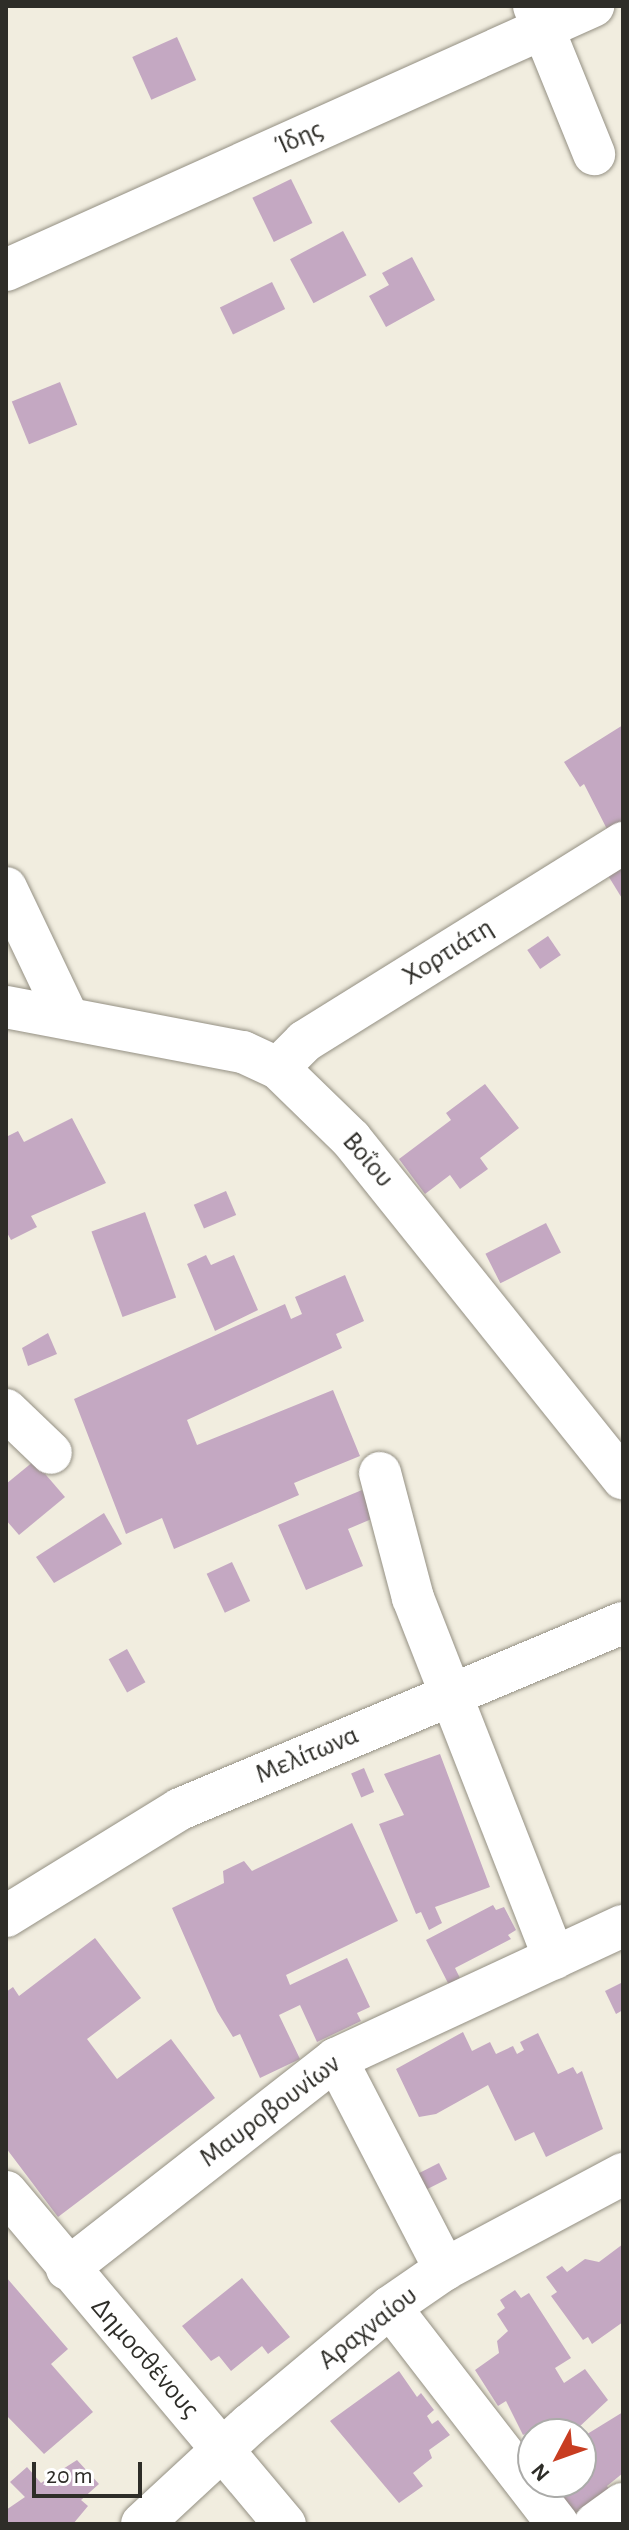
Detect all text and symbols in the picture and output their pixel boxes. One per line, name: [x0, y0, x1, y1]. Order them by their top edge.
street label: Ίδης: [270, 113, 328, 163]
street label: Χορτιάτη: [396, 911, 500, 993]
street label: Βοΐου: [335, 1125, 401, 1195]
street label: Μελίτωνα: [250, 1718, 364, 1792]
street label: Μαυροβουνίων: [193, 2047, 347, 2175]
street label: Αραχναίου: [312, 2279, 424, 2377]
street label: Δημοσθένους: [83, 2291, 207, 2425]
north arrow: [517, 2418, 597, 2498]
scale bar: [36, 2446, 146, 2496]
text: N: [527, 2459, 554, 2485]
text: 20 m: [46, 2464, 93, 2488]

